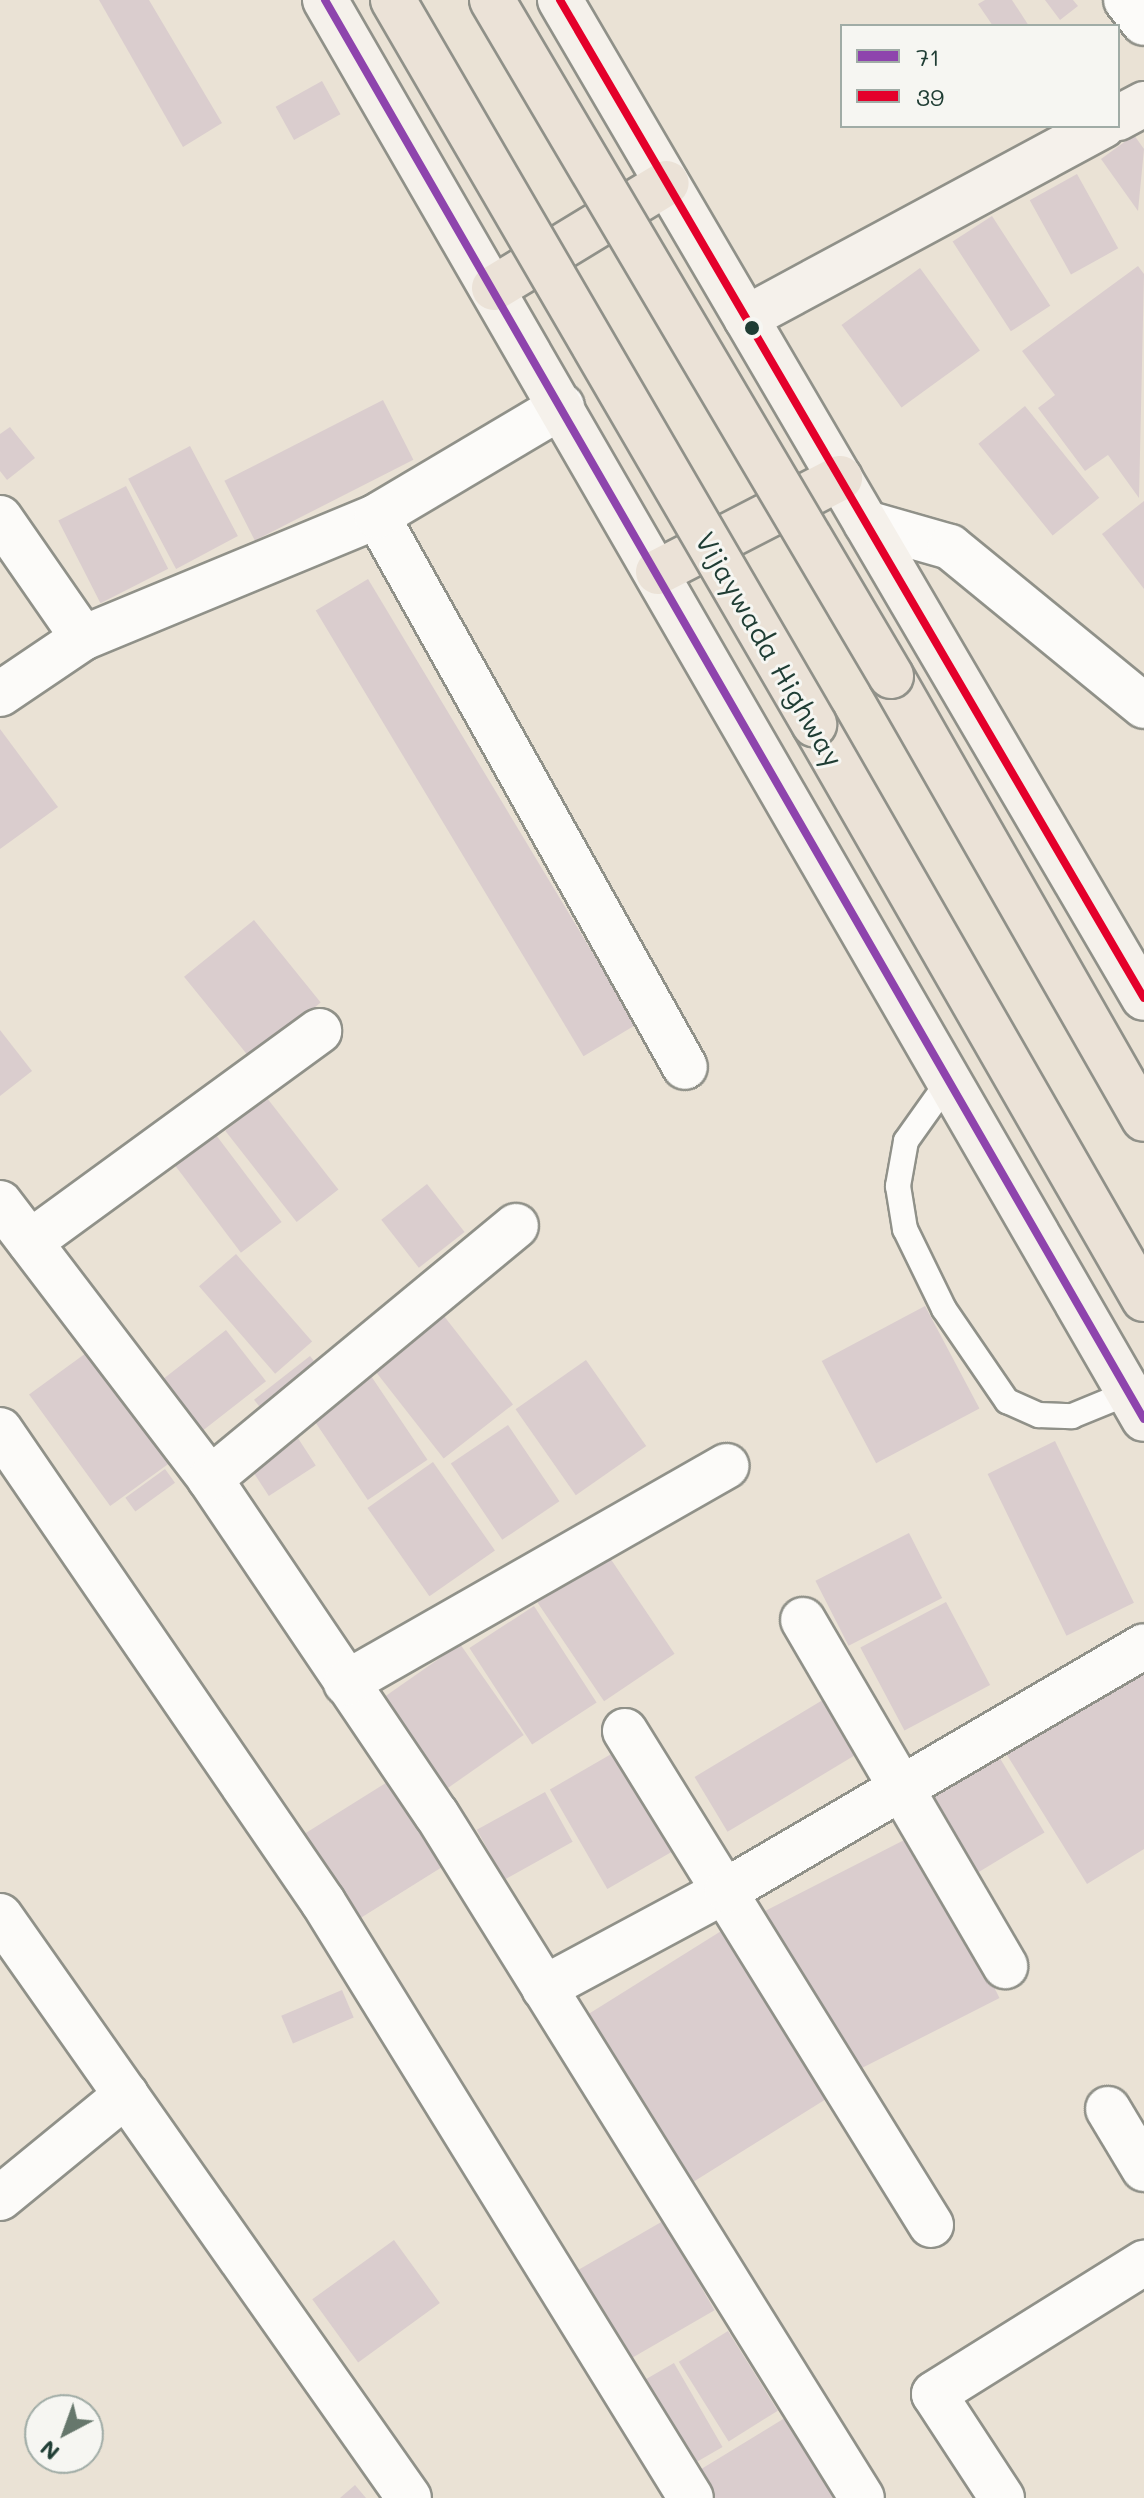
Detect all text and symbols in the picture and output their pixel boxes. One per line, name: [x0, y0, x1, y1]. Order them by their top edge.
legend: [840, 24, 1120, 128]
text: 71: [916, 41, 940, 72]
text: 39: [916, 81, 944, 112]
unlabelled marker: [744, 320, 760, 336]
street label: Vijaywada Highway: [689, 526, 851, 772]
north arrow: [24, 2394, 104, 2474]
text: N: [33, 2435, 65, 2467]

